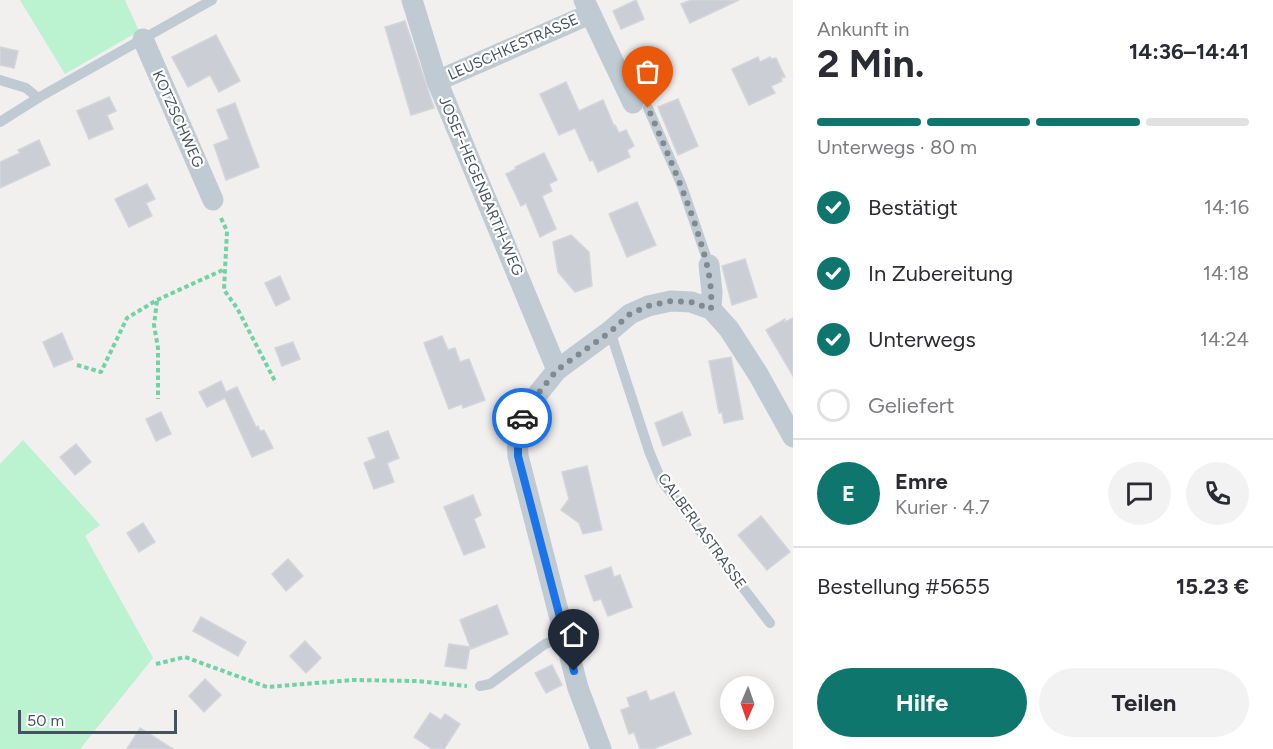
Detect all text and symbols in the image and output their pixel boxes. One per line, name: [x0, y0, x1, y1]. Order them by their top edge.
street label: LEUSCHKESTRASSE: [445, 10, 581, 84]
text: Ankunft in: [817, 17, 909, 41]
text: 14:36–14:41: [1129, 38, 1249, 65]
text: 2 Min.: [817, 40, 924, 87]
pin: [622, 46, 673, 108]
icon: bag: [631, 55, 664, 88]
street label: KOTZSCHWEG: [149, 68, 207, 170]
street label: JOSEF-HEGENBARTH-WEG: [435, 94, 527, 278]
text: Unterwegs · 80 m: [817, 135, 977, 159]
icon: check: [817, 191, 850, 224]
text: Bestätigt: [868, 194, 958, 221]
text: 14:16: [1204, 195, 1249, 219]
icon: check: [817, 257, 850, 290]
text: In Zubereitung: [868, 260, 1013, 287]
text: 14:18: [1203, 261, 1249, 285]
icon: check: [817, 323, 850, 356]
text: Unterwegs: [868, 326, 976, 353]
text: 14:24: [1200, 327, 1249, 351]
courier: [492, 388, 552, 448]
text: Geliefert: [868, 392, 955, 419]
icon: car: [506, 402, 539, 435]
button: chat: [1108, 462, 1171, 525]
button: phone: [1186, 462, 1249, 525]
text: Emre: [895, 468, 948, 495]
street label: CALBERLASTRASSE: [654, 470, 750, 592]
text: E: [842, 480, 855, 507]
text: Kurier · 4.7: [895, 495, 990, 519]
text: Bestellung #5655: [817, 573, 990, 600]
text: 15.23 €: [1176, 573, 1249, 600]
pin: [548, 609, 599, 671]
icon: home: [557, 618, 590, 651]
button: Hilfe: [817, 668, 1027, 737]
button: Teilen: [1039, 668, 1249, 737]
north arrow: [720, 676, 774, 730]
map controls: [720, 676, 774, 730]
scale bar: [18, 707, 177, 734]
text: 50 m: [27, 711, 64, 730]

